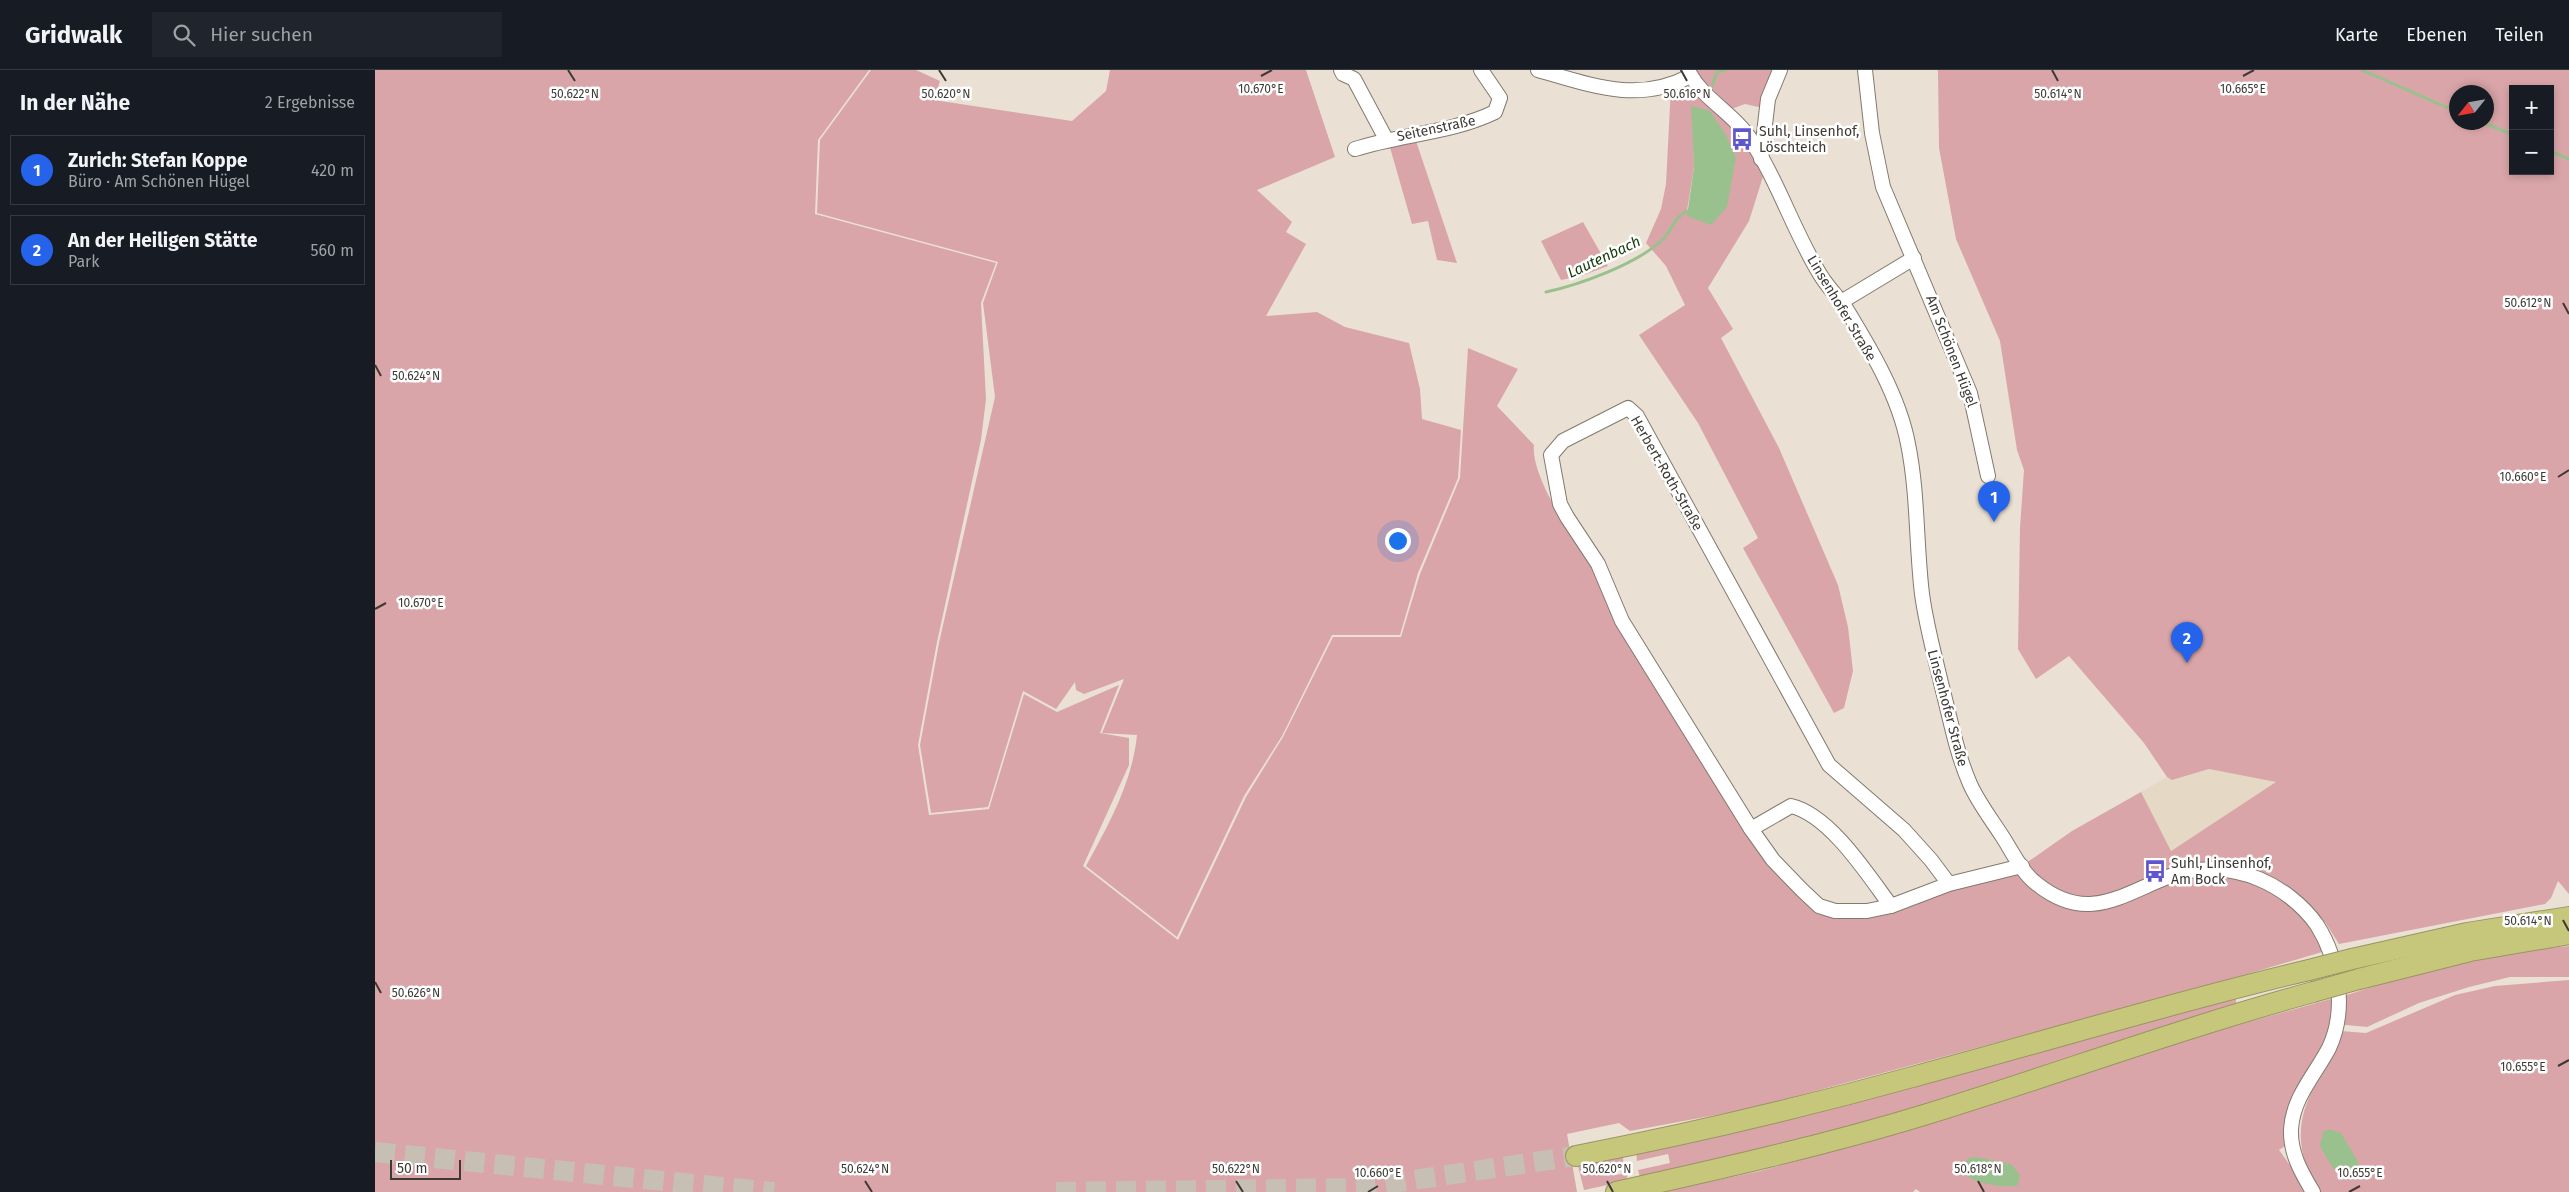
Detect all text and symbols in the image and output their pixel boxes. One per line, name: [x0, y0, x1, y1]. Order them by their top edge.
search box: [152, 12, 502, 57]
text: Gridwalk: [25, 21, 122, 49]
icon: search: [170, 21, 198, 49]
text: Hier suchen: [210, 23, 313, 46]
text: Karte: [2335, 24, 2378, 46]
text: Ebenen: [2406, 24, 2467, 46]
text: Teilen: [2495, 24, 2544, 46]
text: 10.670°E: [1238, 82, 1284, 96]
text: 10.665°E: [2220, 82, 2266, 96]
north arrow: [2449, 85, 2494, 130]
map controls: [2509, 85, 2554, 175]
button: +: [2509, 85, 2554, 130]
text: 50.622°N: [551, 87, 599, 101]
text: 50.620°N: [922, 87, 970, 101]
text: 50.616°N: [1663, 87, 1711, 101]
text: 50.614°N: [2034, 87, 2082, 101]
text: In der Nähe: [20, 90, 130, 116]
text: 2 Ergebnisse: [265, 93, 355, 112]
street label: Seitenstraße: [1395, 112, 1477, 145]
place label: Suhl, Linsenhof, Löschteich: [1759, 123, 1859, 156]
bus stop icon: Suhl, Linsenhof, Löschteich: [1729, 126, 1755, 152]
button: −: [2509, 130, 2554, 175]
text: Zurich: Stefan Koppe: [68, 149, 247, 172]
text: 1: [33, 161, 41, 180]
text: 420 m: [311, 161, 354, 180]
text: Büro · Am Schönen Hügel: [68, 172, 250, 191]
text: An der Heiligen Stätte: [68, 229, 257, 252]
water label: Lautenbach: [1565, 232, 1643, 282]
text: 2: [33, 241, 41, 260]
text: 560 m: [311, 241, 354, 260]
text: Park: [68, 252, 100, 271]
street label: Linsenhofer Straße: [1803, 252, 1880, 364]
street label: Am Schönen Hügel: [1922, 293, 1981, 410]
text: 50.612°N: [2505, 296, 2551, 310]
text: 50.624°N: [392, 369, 440, 383]
street label: Herbert-Roth-Straße: [1627, 413, 1706, 534]
text: 10.660°E: [2500, 470, 2546, 484]
pin: 1: [1978, 481, 2010, 522]
your location: [1385, 528, 1411, 554]
text: 10.670°E: [398, 596, 444, 610]
pin: 2: [2171, 622, 2203, 663]
street label: Linsenhofer Straße: [1924, 648, 1971, 768]
place label: Suhl, Linsenhof, Am Bock: [2171, 855, 2271, 888]
bus stop icon: Suhl, Linsenhof, Am Bock: [2142, 858, 2168, 884]
text: 50.614°N: [2504, 914, 2552, 928]
text: 50.626°N: [392, 986, 440, 1000]
text: 10.655°E: [2500, 1060, 2546, 1074]
scale bar: [390, 1157, 461, 1180]
text: 50 m: [397, 1160, 428, 1177]
text: 50.624°N: [841, 1162, 889, 1176]
text: 50.622°N: [1212, 1162, 1260, 1176]
text: 50.620°N: [1583, 1162, 1631, 1176]
text: 50.618°N: [1954, 1162, 2002, 1176]
text: 10.660°E: [1355, 1166, 1401, 1180]
text: 10.655°E: [2337, 1166, 2383, 1180]

